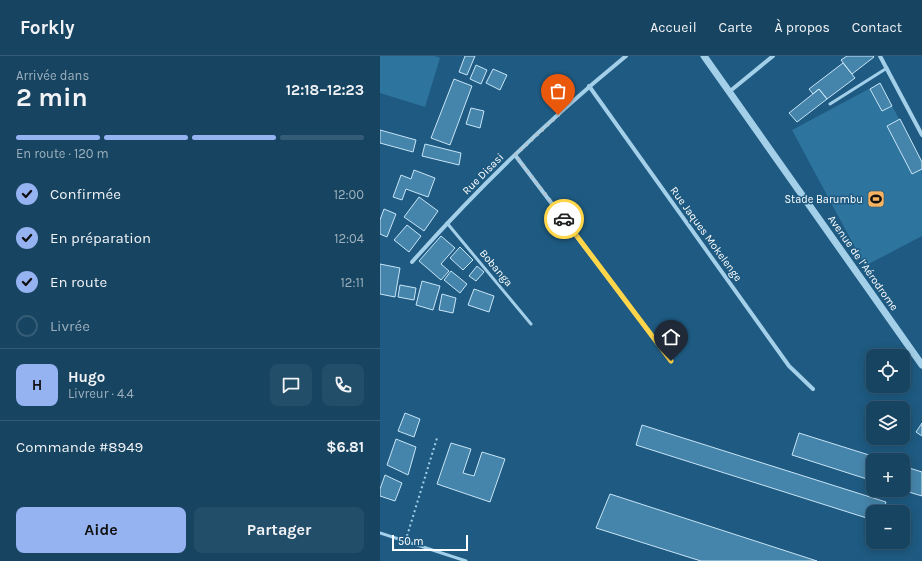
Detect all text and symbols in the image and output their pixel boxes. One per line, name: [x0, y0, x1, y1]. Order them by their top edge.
text: Forkly: [20, 17, 75, 39]
text: Accueil: [650, 19, 697, 36]
text: Carte: [719, 19, 752, 36]
text: À propos: [774, 19, 830, 36]
text: Contact: [852, 19, 902, 36]
text: Arrivée dans: [16, 68, 89, 83]
pin: [541, 74, 575, 115]
icon: bag: [547, 80, 569, 102]
text: 12:18–12:23: [286, 81, 364, 99]
text: 2 min: [16, 82, 88, 113]
text: En route · 120 m: [16, 146, 109, 161]
street label: Rue Disasi: [460, 151, 506, 197]
icon: check: [16, 183, 38, 205]
street label: Rue Jaques Mokelenge: [667, 184, 745, 284]
text: Confirmée: [50, 185, 121, 203]
text: 12:00: [334, 187, 364, 202]
sports icon: Stade Barumbu: [866, 189, 886, 209]
place label: Stade Barumbu: [784, 193, 863, 206]
courier: [544, 199, 584, 239]
icon: car: [553, 208, 575, 230]
street label: Avenue de l’Aérodrome: [825, 213, 901, 313]
icon: check: [16, 227, 38, 249]
text: En préparation: [50, 229, 151, 247]
text: 12:04: [334, 231, 364, 246]
street label: Bobanga: [477, 247, 515, 289]
icon: check: [16, 271, 38, 293]
text: En route: [50, 273, 107, 291]
text: 12:11: [341, 275, 364, 290]
text: Livrée: [50, 317, 90, 335]
pin: [654, 320, 688, 361]
icon: home: [660, 326, 682, 348]
map controls: [866, 349, 910, 549]
button: locate: [866, 349, 910, 393]
button: chat: [270, 364, 312, 406]
button: phone: [322, 364, 364, 406]
text: Hugo: [68, 368, 105, 386]
text: H: [32, 376, 42, 394]
text: Livreur · 4.4: [68, 386, 134, 401]
button: layers: [866, 401, 910, 445]
text: Commande #8949: [16, 438, 143, 456]
text: $6.81: [326, 438, 364, 456]
button: +: [866, 453, 910, 497]
button: −: [866, 505, 910, 549]
button: Aide: [16, 507, 186, 553]
button: Partager: [194, 507, 364, 553]
scale bar: [392, 533, 468, 552]
text: 50 m: [398, 535, 424, 548]

